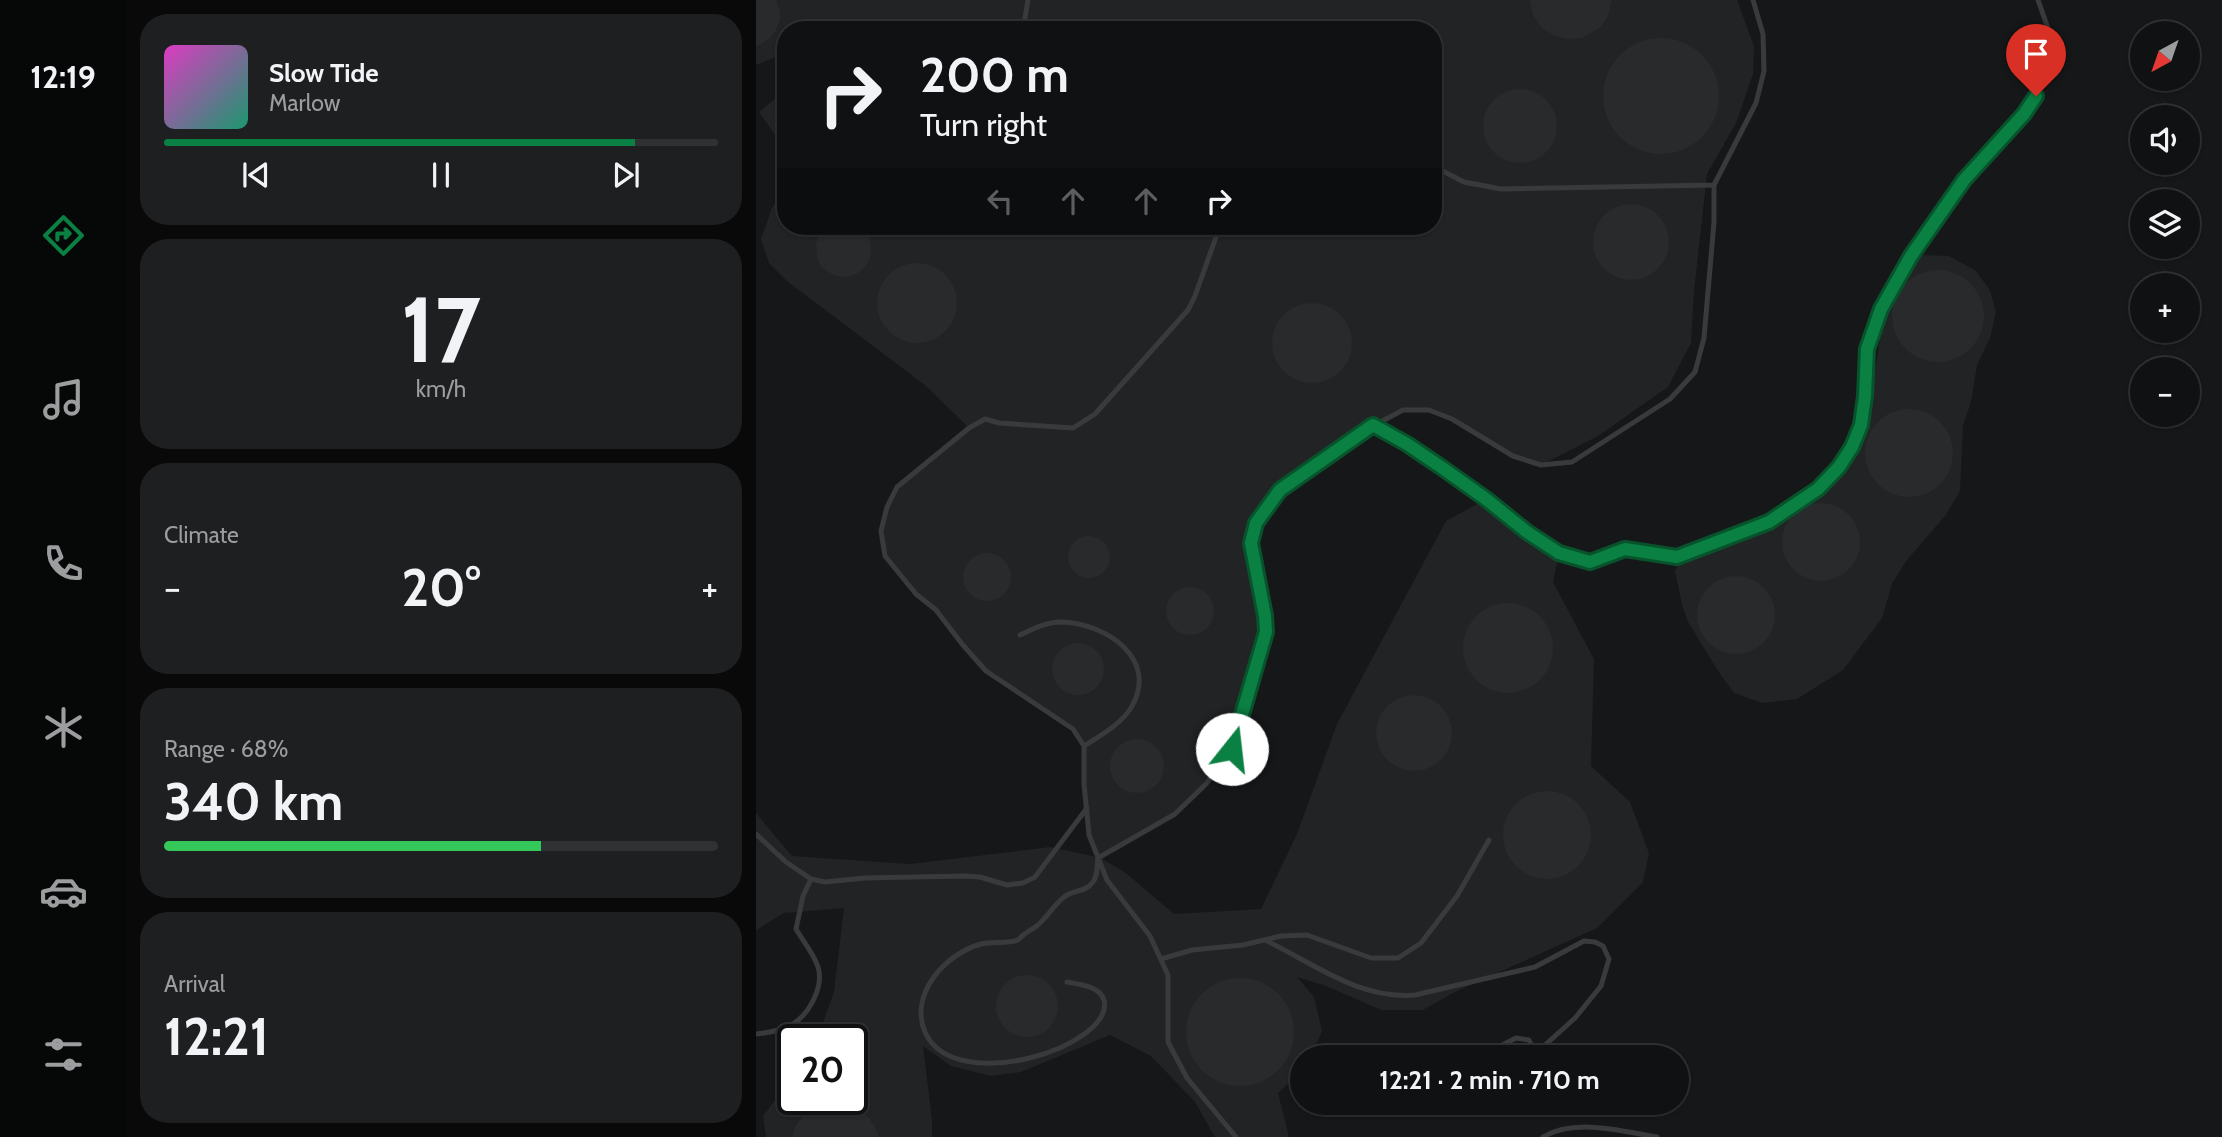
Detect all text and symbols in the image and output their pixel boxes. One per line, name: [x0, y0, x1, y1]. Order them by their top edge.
north arrow: [2130, 21, 2200, 91]
map controls: [2130, 21, 2200, 427]
pin: [2006, 24, 2066, 96]
icon: arrive: [2017, 35, 2055, 73]
text: 200 m: [920, 45, 1069, 104]
icon: right: [805, 49, 896, 140]
text: 12:19: [30, 57, 96, 96]
text: Slow Tide: [269, 57, 379, 89]
text: Marlow: [269, 89, 340, 117]
text: Turn right: [920, 105, 1047, 144]
button: sound: [2130, 105, 2200, 175]
icon: previous: [237, 156, 275, 194]
icon: pause: [422, 156, 460, 194]
icon: next: [607, 156, 645, 194]
icon: left: [981, 182, 1019, 220]
icon: ahead: [1054, 182, 1092, 220]
icon: ahead: [1127, 182, 1165, 220]
icon: right: [1200, 182, 1238, 220]
button: layers: [2130, 189, 2200, 259]
icon: directions: [39, 211, 88, 260]
button: +: [2130, 273, 2200, 343]
text: 17: [401, 274, 481, 385]
button: −: [2130, 357, 2200, 427]
icon: music: [39, 375, 88, 424]
text: km/h: [416, 375, 466, 403]
text: Climate: [164, 521, 239, 549]
icon: phone: [39, 539, 88, 588]
text: 20°: [401, 556, 481, 619]
text: −: [164, 564, 181, 611]
text: +: [701, 564, 718, 611]
icon: climate: [39, 703, 88, 752]
position arrow: [1195, 712, 1269, 786]
text: Range · 68%: [164, 735, 288, 763]
text: 340 km: [164, 770, 343, 833]
icon: car: [39, 867, 88, 916]
text: Arrival: [164, 970, 225, 998]
text: 12:21: [164, 1005, 269, 1068]
speed limit sign: 20: [777, 1024, 868, 1115]
icon: filters: [39, 1030, 88, 1079]
text: 12:21 · 2 min · 710 m: [1379, 1064, 1600, 1096]

